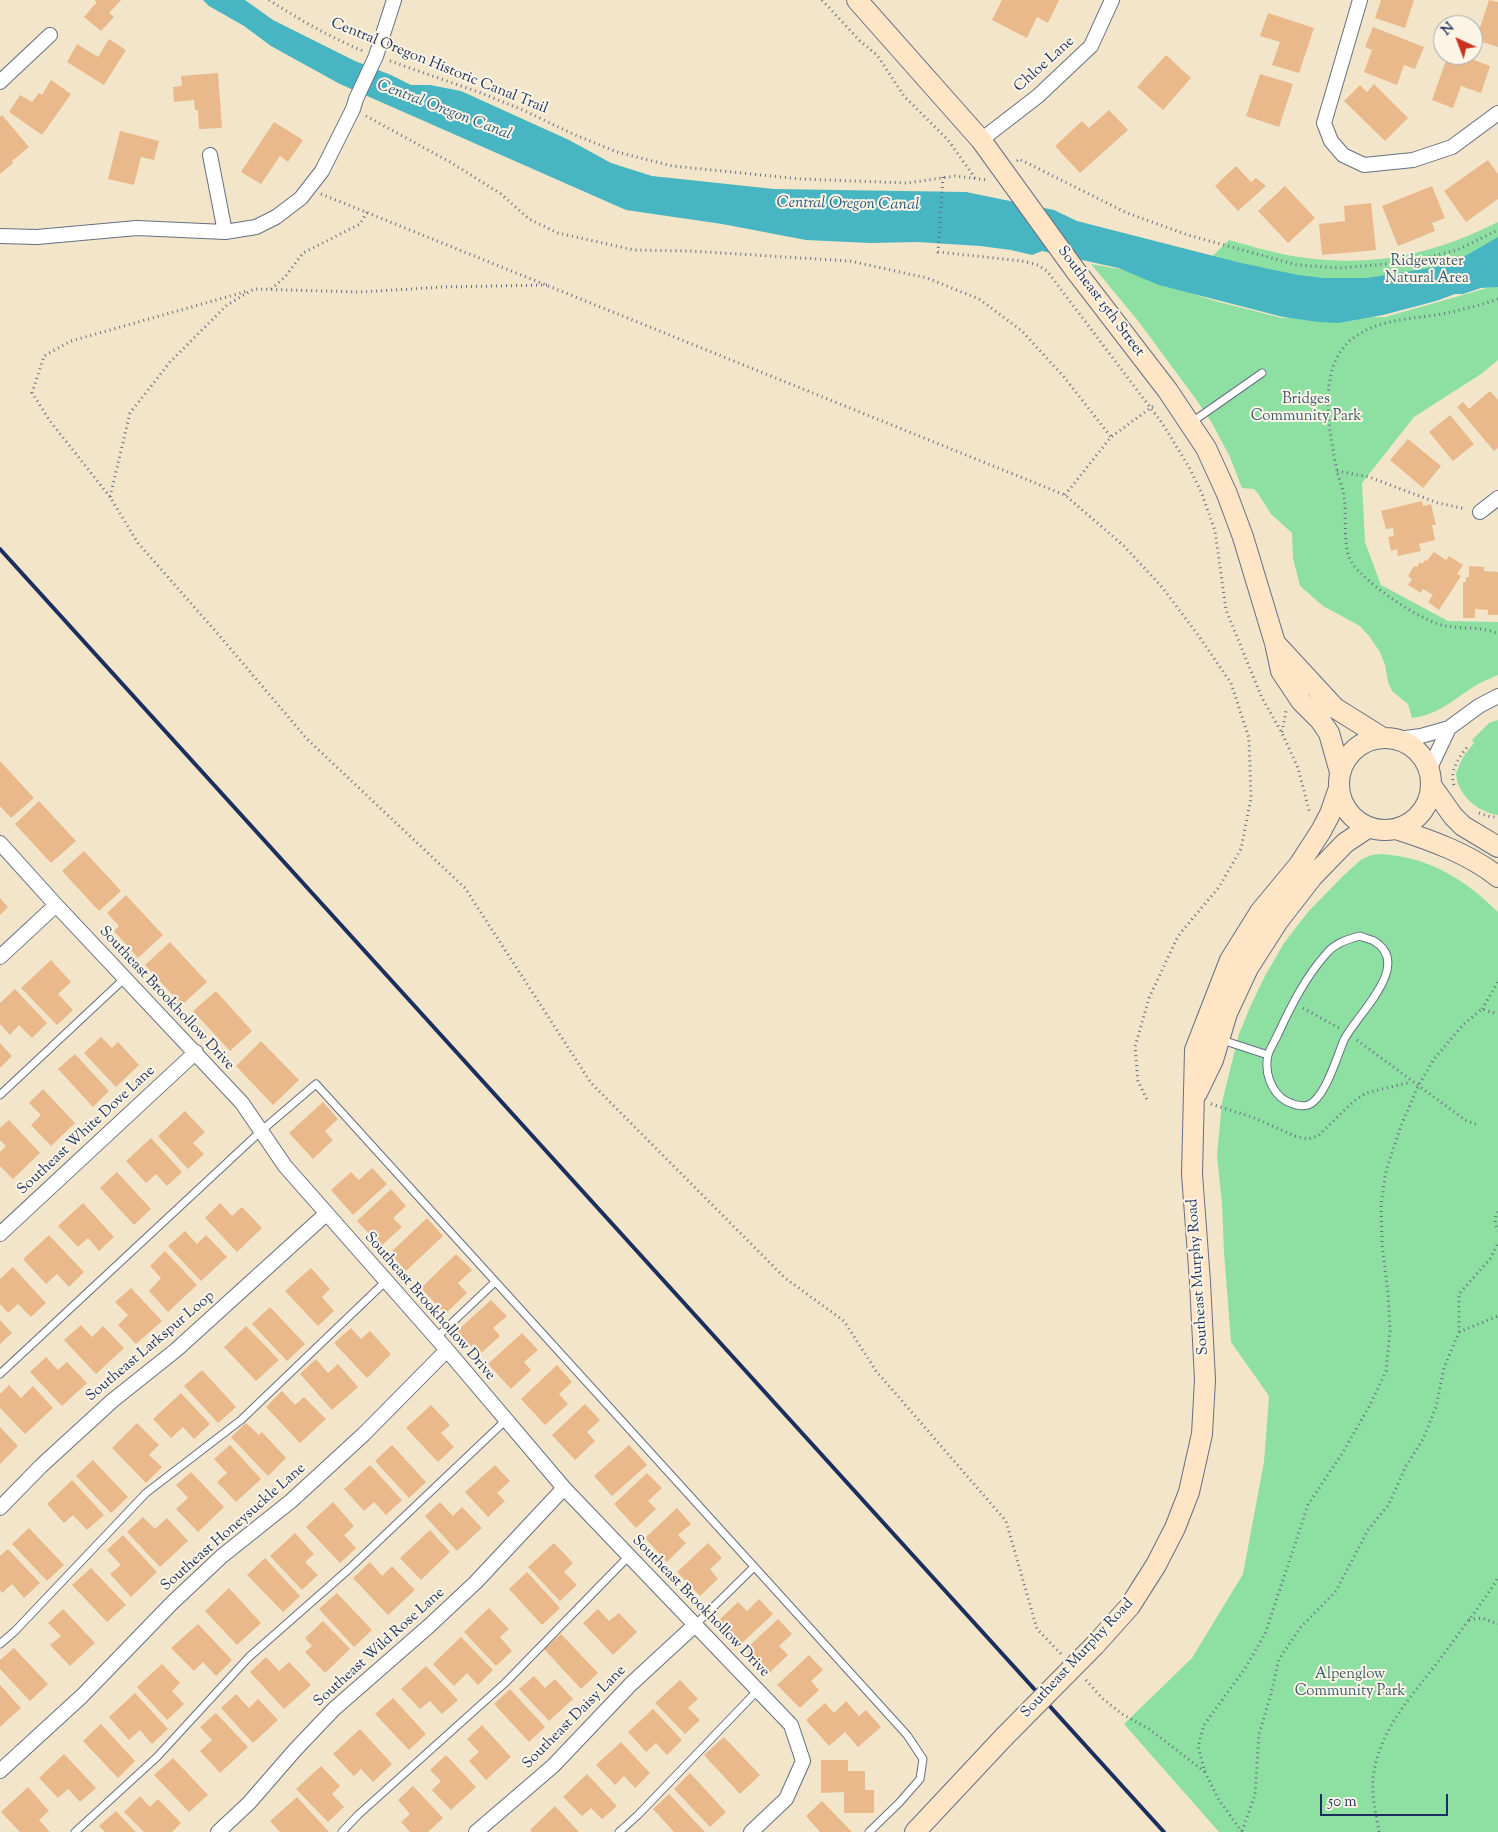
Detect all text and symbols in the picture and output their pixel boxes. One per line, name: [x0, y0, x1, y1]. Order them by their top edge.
street label: Central Oregon Historic Canal Trail: [328, 15, 550, 119]
north arrow: [1433, 15, 1483, 65]
text: N: [1438, 19, 1459, 41]
street label: Chloe Lane: [1011, 33, 1079, 97]
water label: Central Oregon Canal: [374, 76, 514, 146]
water label: Central Oregon Canal: [776, 194, 920, 216]
street label: Southeast 15th Street: [1053, 243, 1147, 361]
park label: Ridgewater Natural Area: [1385, 253, 1469, 288]
park label: Bridges Community Park: [1251, 391, 1361, 426]
street label: Southeast Brookhollow Drive: [94, 923, 238, 1075]
street label: Southeast White Dove Lane: [14, 1063, 160, 1199]
street label: Southeast Murphy Road: [1185, 1198, 1213, 1356]
street label: Southeast Brookhollow Drive: [360, 1229, 498, 1385]
street label: Southeast Larkspur Loop: [83, 1288, 219, 1406]
street label: Southeast Honeysuckle Lane: [158, 1460, 310, 1596]
street label: Southeast Brookhollow Drive: [627, 1532, 773, 1682]
street label: Southeast Wild Rose Lane: [311, 1585, 449, 1711]
street label: Southeast Murphy Road: [1018, 1596, 1138, 1722]
street label: Southeast Daisy Lane: [520, 1663, 630, 1773]
park label: Alpenglow Community Park: [1295, 1666, 1405, 1701]
scale bar: [1323, 1784, 1450, 1816]
text: 50 m: [1328, 1792, 1357, 1813]

